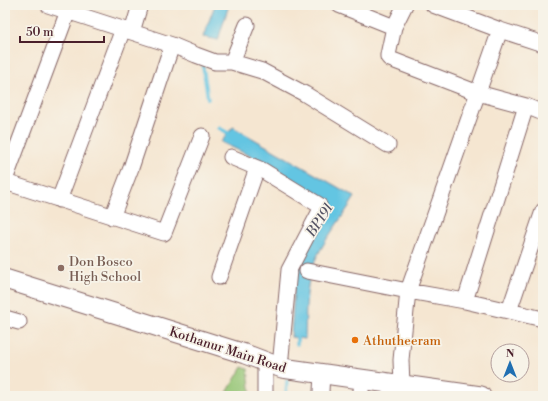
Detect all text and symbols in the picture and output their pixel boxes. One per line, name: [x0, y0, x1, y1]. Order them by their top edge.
scale bar: [20, 18, 104, 44]
text: 50 m: [26, 25, 54, 40]
water label: BP191: [302, 200, 338, 241]
place label: Don Bosco High School: [69, 254, 141, 285]
marker: Don Bosco High School: [56, 263, 66, 273]
street label: Kothanur Main Road: [167, 323, 289, 377]
place label: Athutheeram: [362, 333, 442, 349]
marker: Athutheeram: [350, 335, 360, 345]
north arrow: [490, 343, 530, 383]
text: N: [506, 347, 515, 361]

